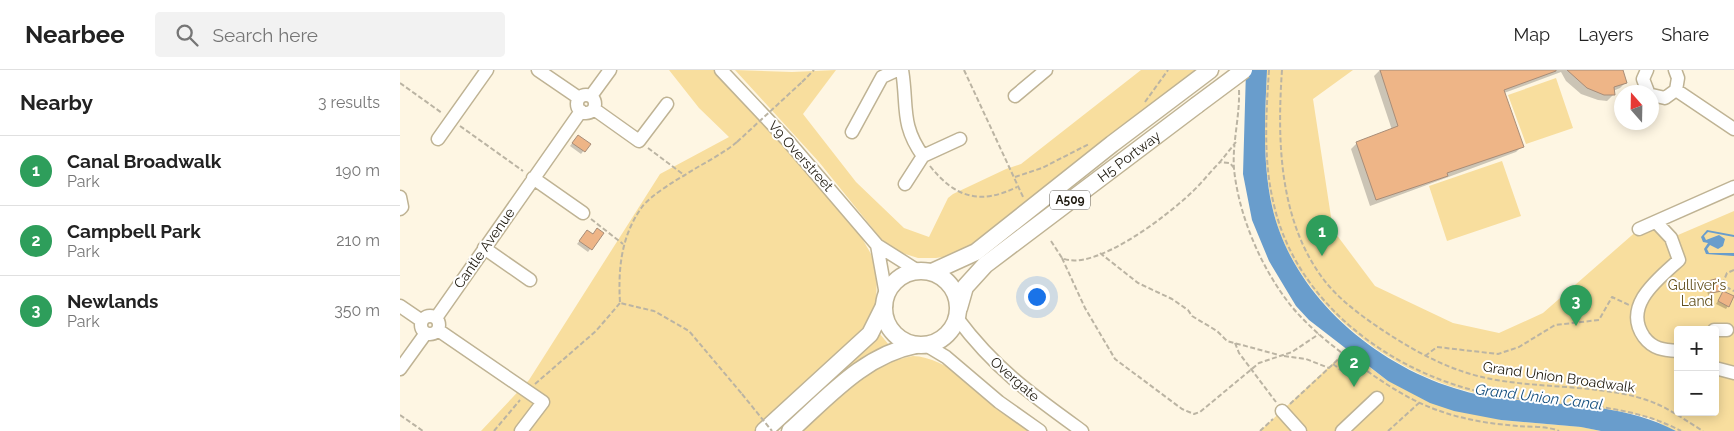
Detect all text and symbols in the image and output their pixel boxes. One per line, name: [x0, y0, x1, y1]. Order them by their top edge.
search box: [155, 12, 505, 57]
text: Nearbee: [25, 20, 125, 49]
icon: search: [173, 21, 201, 49]
text: Search here: [213, 24, 318, 46]
text: Map: [1514, 24, 1550, 45]
text: Layers: [1578, 24, 1633, 45]
text: Share: [1661, 24, 1709, 45]
north arrow: [1614, 85, 1659, 130]
text: Nearby: [20, 90, 93, 115]
text: 3 results: [318, 93, 380, 112]
street label: V9 Overstreet: [765, 118, 837, 195]
street label: H5 Portway: [1095, 127, 1164, 185]
text: Canal Broadwalk: [67, 150, 221, 172]
text: 1: [32, 161, 40, 180]
text: 190 m: [335, 161, 380, 180]
text: Park: [67, 172, 100, 191]
road number: A509: [1050, 190, 1090, 210]
street label: Cantle Avenue: [450, 205, 518, 291]
pin: 1: [1306, 215, 1338, 256]
text: Campbell Park: [67, 220, 201, 242]
text: 2: [31, 231, 41, 250]
text: 210 m: [336, 231, 380, 250]
text: Park: [67, 242, 100, 261]
park label: Gulliver's Land: [1668, 277, 1727, 309]
your location: [1024, 284, 1050, 310]
pin: 3: [1560, 285, 1592, 326]
text: Newlands: [67, 290, 158, 312]
text: 3: [32, 301, 40, 320]
text: 350 m: [334, 301, 380, 320]
text: Park: [67, 312, 100, 331]
map controls: [1674, 326, 1719, 416]
button: +: [1674, 326, 1719, 371]
pin: 2: [1338, 346, 1370, 387]
street label: Overgate: [987, 353, 1043, 405]
street label: Grand Union Broadwalk: [1482, 358, 1637, 396]
button: −: [1674, 371, 1719, 416]
water label: Grand Union Canal: [1474, 380, 1604, 414]

